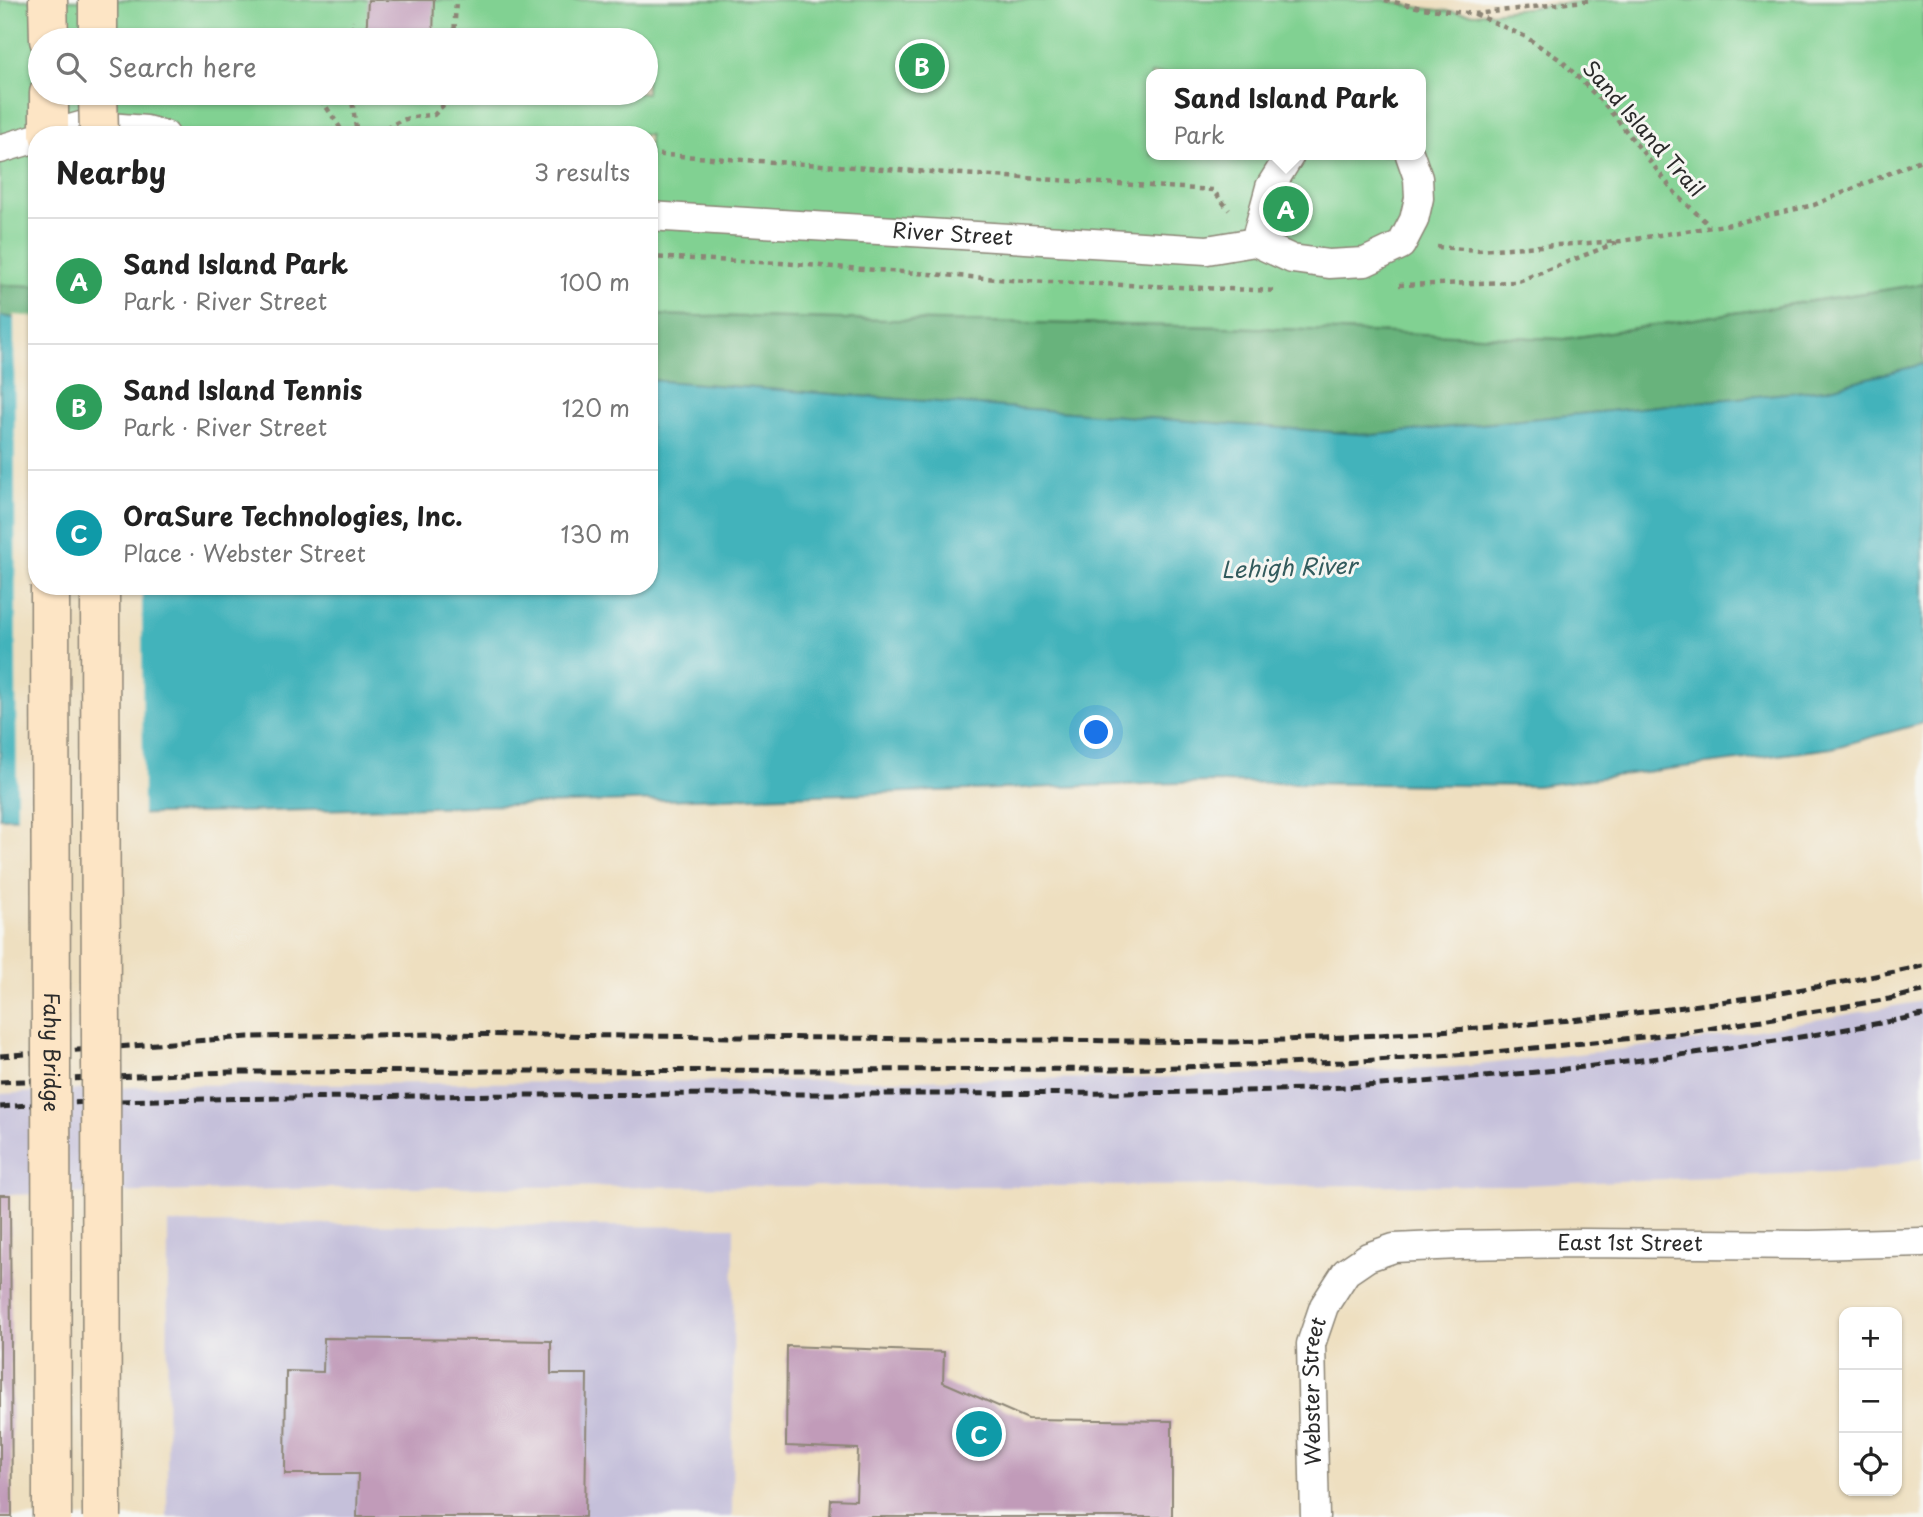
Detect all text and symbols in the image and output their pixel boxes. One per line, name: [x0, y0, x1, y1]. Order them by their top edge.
search box: [28, 28, 658, 105]
pin: B: [899, 40, 945, 92]
text: Search here: [108, 47, 257, 86]
icon: search: [52, 48, 90, 86]
street label: Sand Island Trail: [1576, 52, 1713, 203]
popup: [1146, 69, 1426, 160]
text: Sand Island Park: [1173, 78, 1399, 117]
text: Park: [1173, 117, 1225, 152]
text: Nearby: [56, 149, 166, 194]
text: 3 results: [534, 154, 630, 189]
pin: A: [1263, 183, 1309, 235]
street label: River Street: [891, 213, 1014, 252]
text: Sand Island Park: [123, 244, 348, 283]
text: A: [70, 264, 88, 299]
text: 100 m: [560, 264, 630, 299]
text: Park · River Street: [123, 283, 327, 318]
text: Sand Island Tennis: [123, 370, 363, 409]
text: B: [71, 390, 87, 425]
text: 120 m: [562, 390, 630, 425]
text: Park · River Street: [123, 409, 327, 444]
text: OraSure Technologies, Inc.: [123, 496, 463, 535]
text: C: [70, 516, 88, 551]
text: 130 m: [560, 516, 630, 551]
text: Place · Webster Street: [123, 535, 366, 570]
water label: Lehigh River: [1221, 547, 1361, 586]
your location: [1079, 715, 1113, 749]
street label: Fahy Bridge: [37, 992, 69, 1112]
street label: East 1st Street: [1557, 1225, 1703, 1258]
map controls: [1839, 1307, 1902, 1496]
button: +: [1839, 1307, 1902, 1370]
street label: Webster Street: [1293, 1312, 1333, 1466]
button: −: [1839, 1370, 1902, 1433]
pin: C: [956, 1408, 1002, 1460]
button: locate: [1839, 1433, 1902, 1496]

